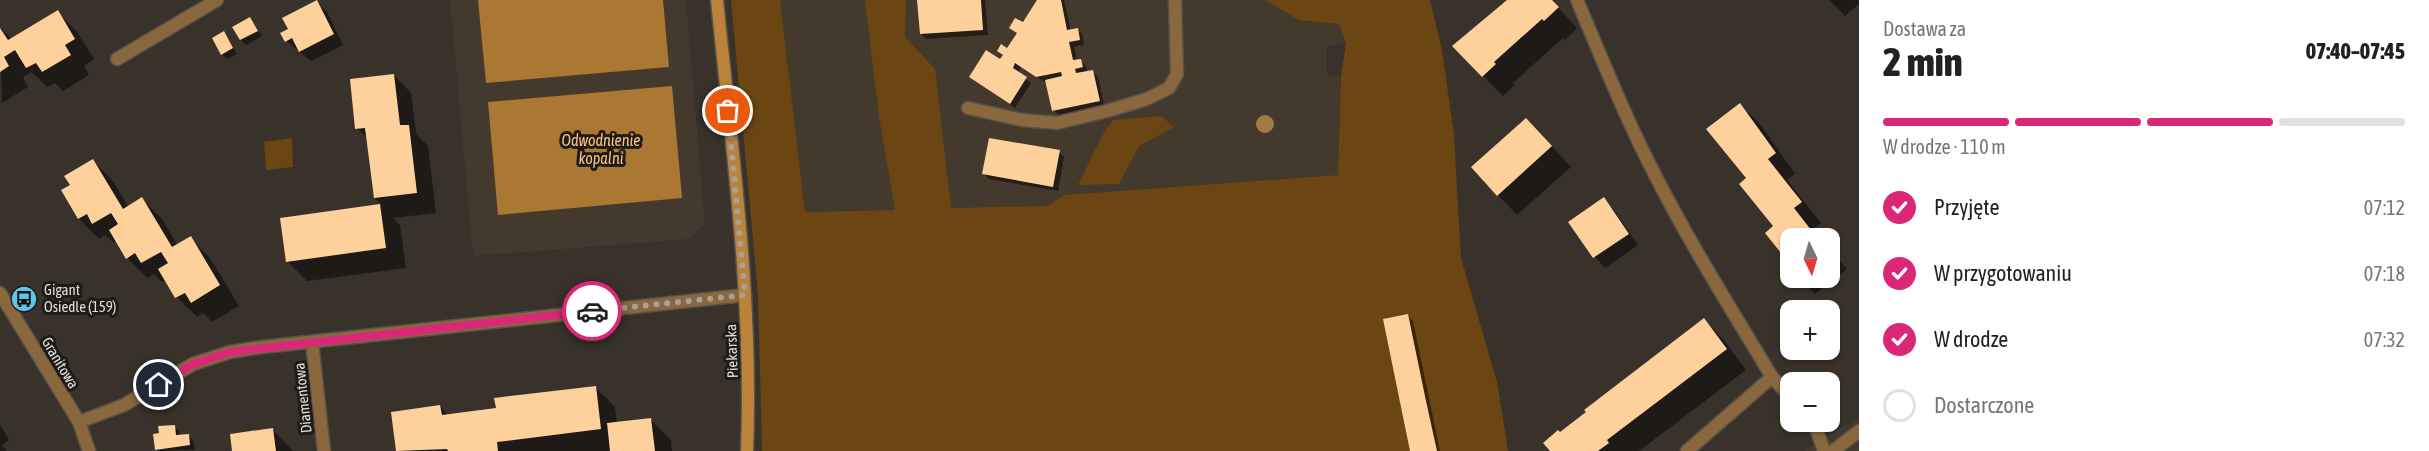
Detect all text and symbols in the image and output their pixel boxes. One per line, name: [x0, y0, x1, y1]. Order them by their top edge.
text: Dostawa za: [1883, 17, 1966, 40]
text: 07:40–07:45: [2306, 38, 2405, 64]
text: 2 min: [1883, 40, 1963, 84]
pin: [702, 85, 753, 136]
icon: bag: [711, 94, 744, 127]
water label: Odwodnienie kopalni: [562, 131, 640, 168]
text: W drodze · 110 m: [1883, 135, 2006, 158]
icon: check: [1883, 191, 1916, 224]
text: Przyjęte: [1934, 194, 1999, 220]
text: 07:12: [2364, 196, 2405, 219]
north arrow: [1780, 228, 1840, 288]
map controls: [1780, 228, 1840, 432]
icon: check: [1883, 257, 1916, 290]
text: W przygotowaniu: [1934, 260, 2072, 286]
text: 07:18: [2364, 262, 2405, 285]
place label: Gigant Osiedle (159): [44, 281, 116, 315]
courier: [562, 281, 622, 341]
bus stop icon: Gigant Osiedle (159): [9, 284, 39, 314]
icon: car: [576, 295, 609, 328]
button: +: [1780, 300, 1840, 360]
icon: check: [1883, 323, 1916, 356]
street label: Piekarska: [722, 324, 741, 378]
text: W drodze: [1934, 326, 2008, 352]
text: 07:32: [2364, 328, 2405, 351]
street label: Granitowa: [39, 334, 82, 391]
pin: [133, 359, 184, 410]
street label: Diamentowa: [290, 362, 315, 434]
icon: home: [142, 368, 175, 401]
button: −: [1780, 372, 1840, 432]
text: Dostarczone: [1934, 392, 2034, 418]

